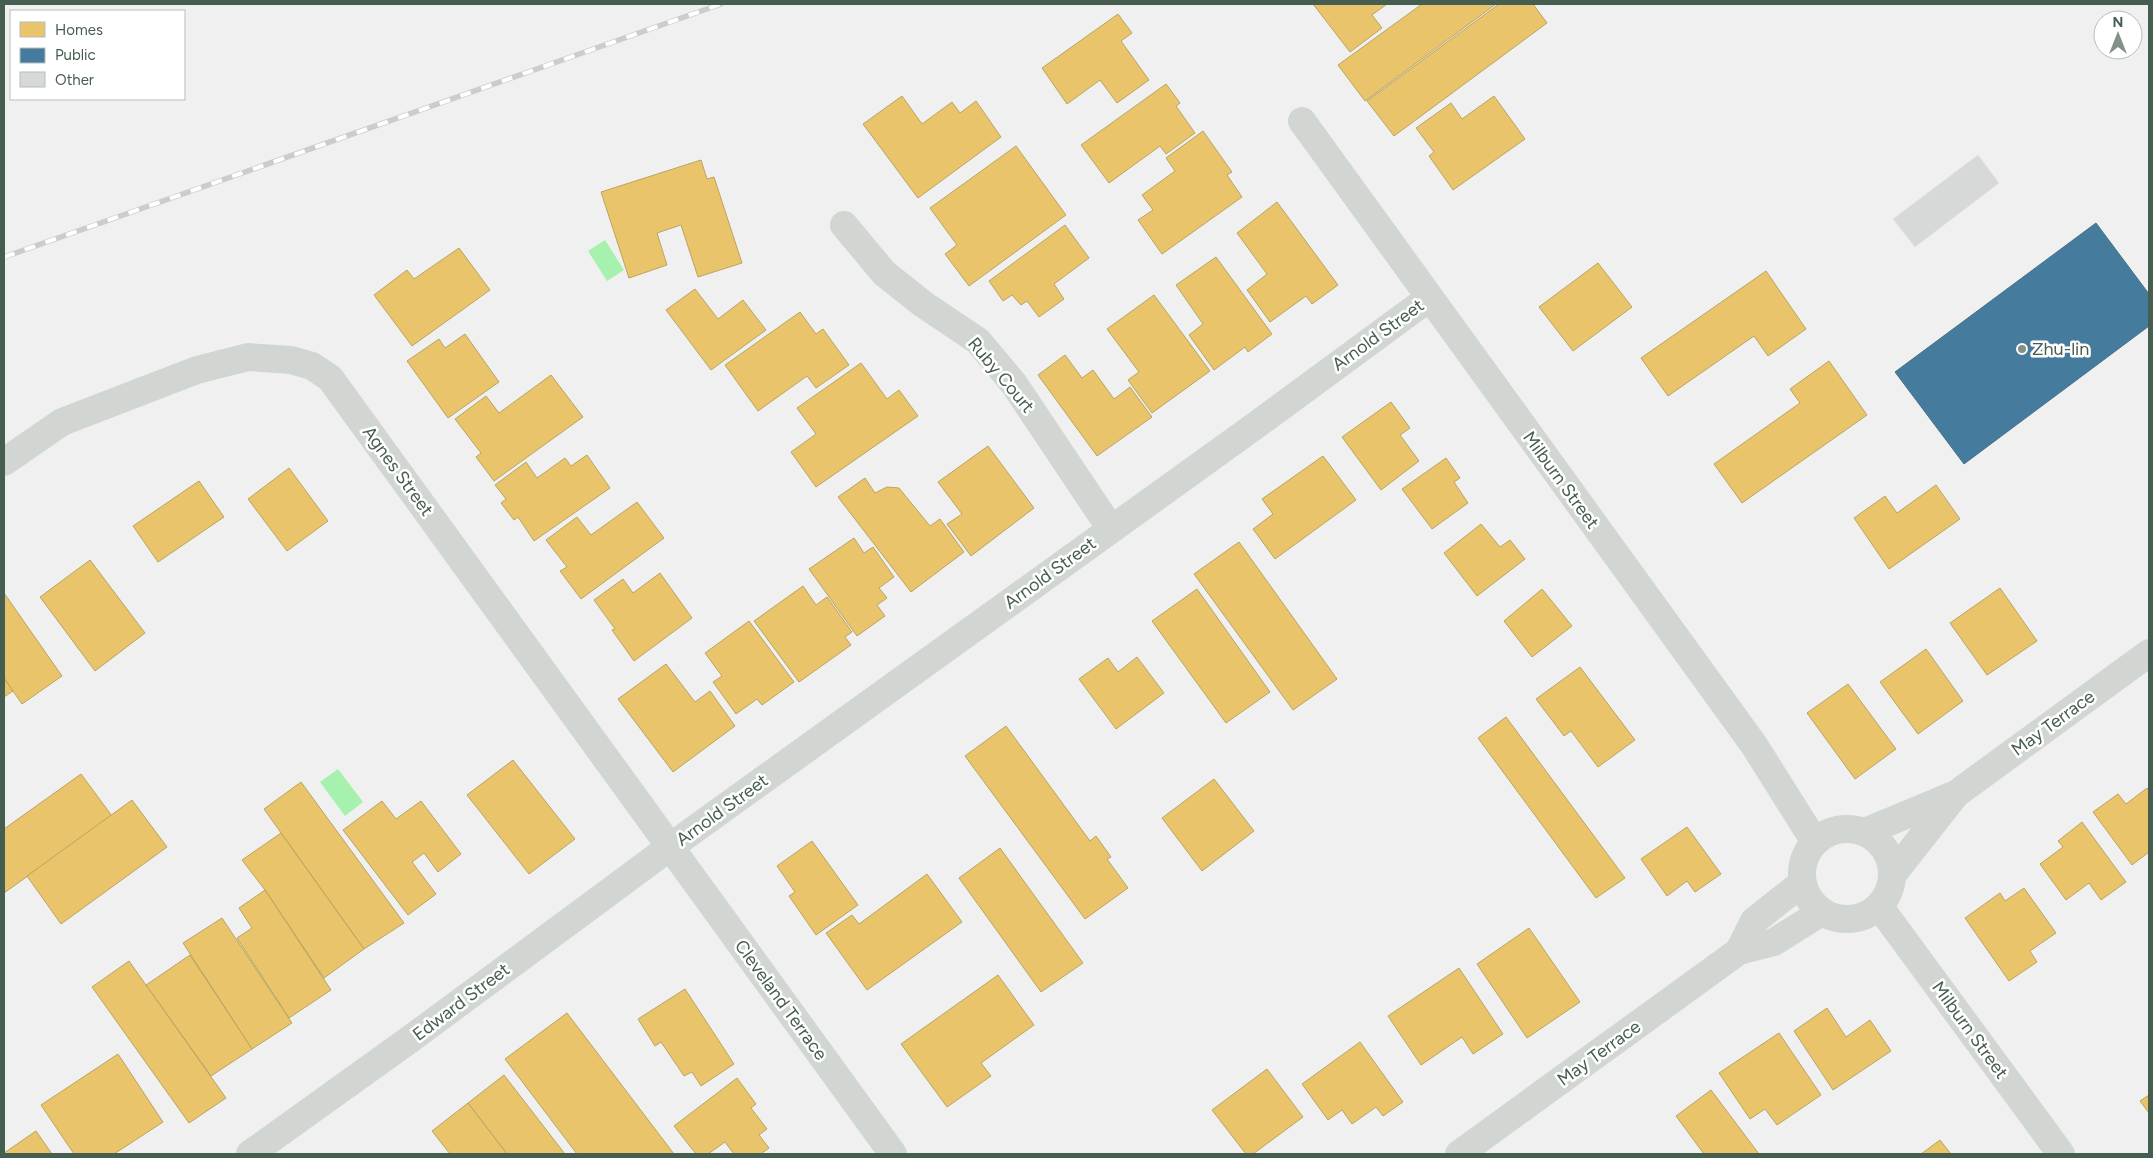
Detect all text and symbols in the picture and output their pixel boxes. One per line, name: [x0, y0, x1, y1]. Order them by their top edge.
legend: [10, 10, 185, 100]
north arrow: [2093, 10, 2143, 60]
text: N: [2113, 14, 2123, 31]
text: Homes: [55, 21, 103, 39]
text: Public: [55, 46, 96, 64]
text: Other: [55, 71, 94, 89]
street label: Arnold Street: [1328, 294, 1428, 376]
street label: Ruby Court: [963, 333, 1039, 417]
place label: Zhu-lin: [2032, 338, 2089, 360]
marker: Zhu-lin: [2016, 343, 2028, 355]
street label: Agnes Street: [358, 422, 438, 520]
street label: Milburn Street: [1518, 427, 1604, 533]
street label: Arnold Street: [1000, 532, 1100, 614]
street label: May Terrace: [2007, 685, 2099, 761]
street label: Arnold Street: [672, 769, 772, 851]
street label: Cleveland Terrace: [730, 936, 832, 1065]
street label: Edward Street: [408, 958, 514, 1046]
street label: Milburn Street: [1927, 977, 2013, 1083]
street label: May Terrace: [1553, 1015, 1645, 1091]

